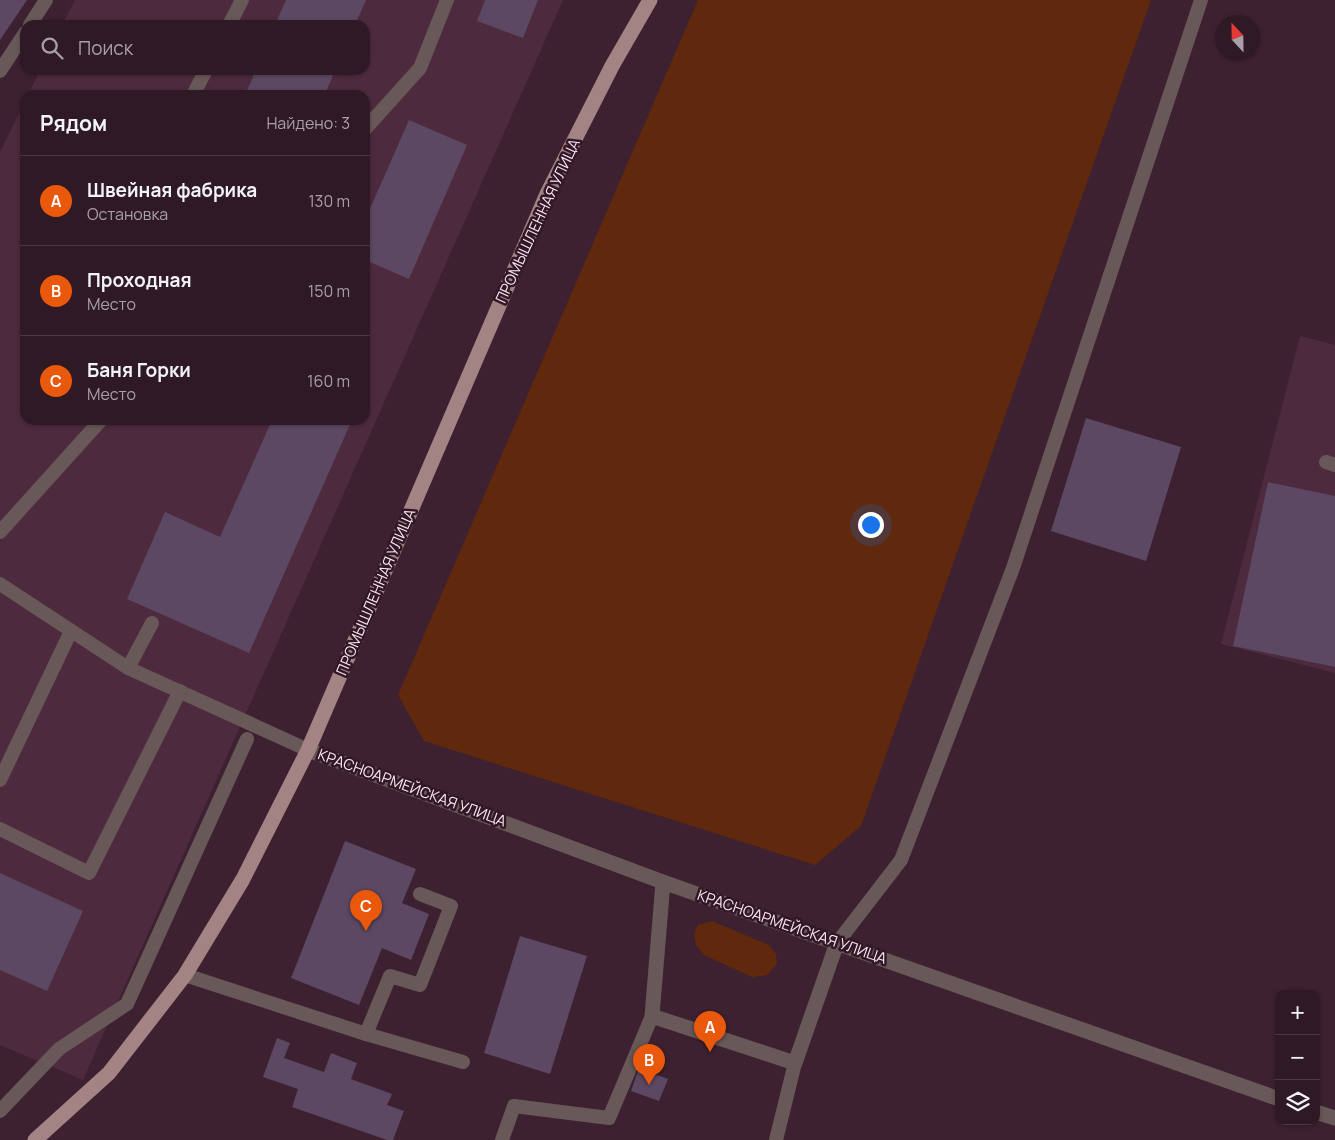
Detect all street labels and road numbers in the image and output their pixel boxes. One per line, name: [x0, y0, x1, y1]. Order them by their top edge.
street label: ПРОМЫШЛЕННАЯ УЛИЦА: [490, 135, 585, 306]
street label: ПРОМЫШЛЕННАЯ УЛИЦА: [331, 505, 420, 678]
street label: КРАСНОАРМЕЙСКАЯ УЛИЦА: [315, 744, 510, 832]
street label: КРАСНОАРМЕЙСКАЯ УЛИЦА: [695, 884, 890, 969]

